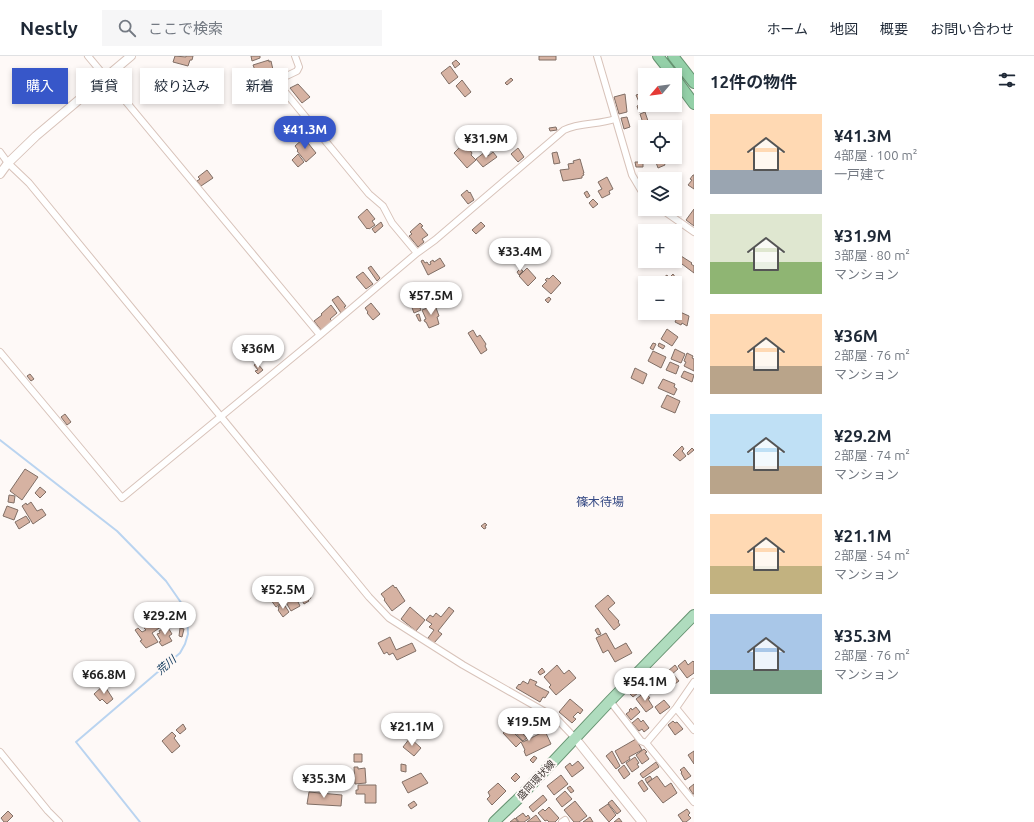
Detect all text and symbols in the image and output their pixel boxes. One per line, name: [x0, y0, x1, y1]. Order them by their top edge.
search box: [102, 10, 382, 46]
text: Nestly: [20, 17, 78, 39]
icon: search: [116, 17, 138, 39]
text: ここで検索: [148, 20, 223, 37]
text: ホーム: [766, 21, 808, 37]
text: 地図: [830, 21, 858, 37]
text: 概要: [880, 21, 908, 37]
text: お問い合わせ: [930, 21, 1014, 37]
chip: 購入: [12, 68, 68, 104]
chip: 賃貸: [76, 68, 132, 104]
chip: 絞り込み: [140, 68, 224, 104]
chip: 新着: [232, 68, 288, 104]
north arrow: [638, 68, 682, 112]
map controls: [638, 68, 682, 320]
icon: filters: [996, 69, 1018, 91]
text: 12件の物件: [710, 72, 797, 91]
pin: ¥41.3M: [272, 116, 338, 150]
button: locate: [638, 120, 682, 164]
text: ¥41.3M: [283, 122, 327, 136]
pin: ¥31.9M: [453, 125, 519, 159]
text: ¥41.3M: [834, 126, 892, 145]
icon: home: [742, 130, 790, 178]
text: ¥31.9M: [464, 131, 508, 145]
text: 4部屋 · 100 m²: [834, 148, 917, 162]
text: 一戸建て: [834, 167, 886, 181]
button: layers: [638, 172, 682, 216]
button: +: [638, 224, 682, 268]
text: ¥31.9M: [834, 226, 892, 245]
icon: home: [742, 230, 790, 278]
pin: ¥33.4M: [487, 238, 553, 272]
text: ¥33.4M: [498, 244, 542, 258]
text: 3部屋 · 80 m²: [834, 248, 910, 262]
text: マンション: [834, 267, 899, 281]
button: −: [638, 276, 682, 320]
pin: ¥57.5M: [398, 282, 464, 316]
text: ¥57.5M: [409, 288, 453, 302]
text: ¥36M: [834, 326, 878, 345]
icon: home: [742, 330, 790, 378]
pin: ¥36M: [234, 335, 282, 369]
text: ¥36M: [241, 341, 275, 355]
text: 2部屋 · 76 m²: [834, 348, 910, 362]
text: マンション: [834, 367, 899, 381]
text: ¥29.2M: [834, 426, 892, 445]
icon: home: [742, 430, 790, 478]
text: 2部屋 · 74 m²: [834, 448, 910, 462]
text: マンション: [834, 467, 899, 481]
district label: 篠木待場: [576, 495, 624, 508]
text: ¥21.1M: [834, 526, 892, 545]
icon: home: [742, 530, 790, 578]
text: 2部屋 · 54 m²: [834, 548, 910, 562]
text: マンション: [834, 567, 899, 581]
pin: ¥52.5M: [250, 576, 316, 610]
text: ¥52.5M: [261, 582, 305, 596]
pin: ¥29.2M: [132, 602, 198, 636]
text: ¥29.2M: [143, 608, 187, 622]
text: ¥35.3M: [834, 626, 892, 645]
icon: home: [742, 630, 790, 678]
text: 2部屋 · 76 m²: [834, 648, 910, 662]
water label: 荒川: [154, 653, 179, 677]
pin: ¥66.8M: [71, 661, 137, 695]
text: ¥66.8M: [82, 667, 126, 681]
text: マンション: [834, 667, 899, 681]
pin: ¥54.1M: [612, 668, 678, 702]
text: ¥54.1M: [623, 674, 667, 688]
pin: ¥19.5M: [496, 708, 562, 742]
pin: ¥21.1M: [379, 713, 445, 747]
text: ¥19.5M: [507, 714, 551, 728]
text: ¥21.1M: [390, 719, 434, 733]
street label: 盛岡環状線: [515, 758, 557, 802]
pin: ¥35.3M: [291, 765, 357, 799]
text: ¥35.3M: [302, 771, 346, 785]

